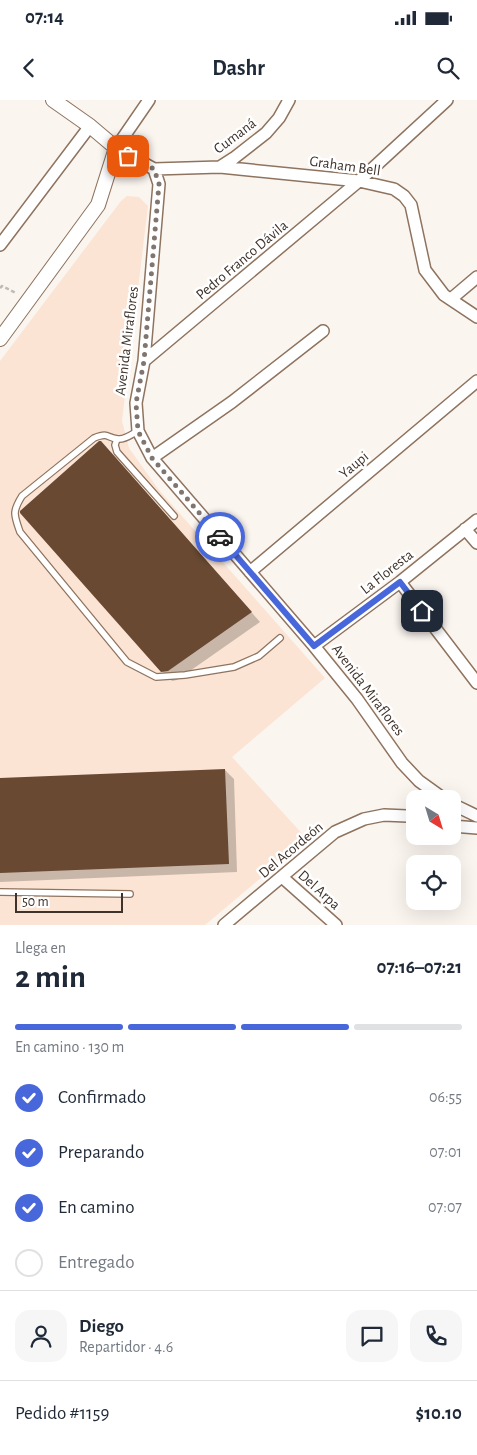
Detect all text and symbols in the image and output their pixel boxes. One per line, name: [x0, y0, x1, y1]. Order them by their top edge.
text: 07:14: [25, 8, 64, 27]
icon: back: [15, 54, 43, 82]
icon: search: [434, 54, 462, 82]
text: Dashr: [212, 57, 265, 79]
street label: Cumaná: [211, 115, 259, 157]
pin: [107, 135, 149, 177]
icon: bag: [114, 142, 142, 170]
street label: Graham Bell: [308, 154, 382, 178]
street label: Pedro Franco Dávila: [193, 217, 291, 302]
street label: Avenida Miraflores: [113, 286, 141, 396]
street label: Yaupi: [337, 449, 371, 481]
courier: [195, 512, 245, 562]
icon: car: [206, 523, 234, 551]
street label: La Floresta: [358, 547, 416, 597]
pin: [401, 590, 443, 632]
icon: home: [408, 597, 436, 625]
street label: Avenida Miraflores: [329, 642, 407, 738]
north arrow: [406, 790, 461, 845]
map controls: [406, 790, 461, 910]
street label: Del Acordeón: [256, 819, 326, 881]
button: locate: [406, 855, 461, 910]
street label: Del Arpa: [295, 867, 343, 913]
scale bar: [15, 890, 122, 913]
text: 50 m: [22, 895, 49, 909]
text: Llega en: [15, 940, 66, 956]
text: 07:16–07:21: [377, 958, 462, 977]
text: 2 min: [15, 961, 86, 993]
text: En camino · 130 m: [15, 1039, 124, 1055]
icon: check: [15, 1084, 43, 1112]
text: Confirmado: [58, 1088, 146, 1107]
text: 06:55: [429, 1089, 462, 1105]
icon: check: [15, 1139, 43, 1167]
text: Preparando: [58, 1143, 144, 1162]
text: 07:01: [429, 1144, 462, 1160]
icon: check: [15, 1194, 43, 1222]
text: En camino: [58, 1198, 135, 1217]
text: 07:07: [428, 1199, 462, 1215]
text: Entregado: [58, 1253, 134, 1272]
button: person: [15, 1310, 67, 1362]
button: chat: [346, 1310, 398, 1362]
button: phone: [410, 1310, 462, 1362]
text: Diego: [79, 1317, 124, 1336]
text: Repartidor · 4.6: [79, 1339, 173, 1355]
text: Pedido #1159: [15, 1404, 109, 1423]
text: $10.10: [416, 1404, 462, 1423]

